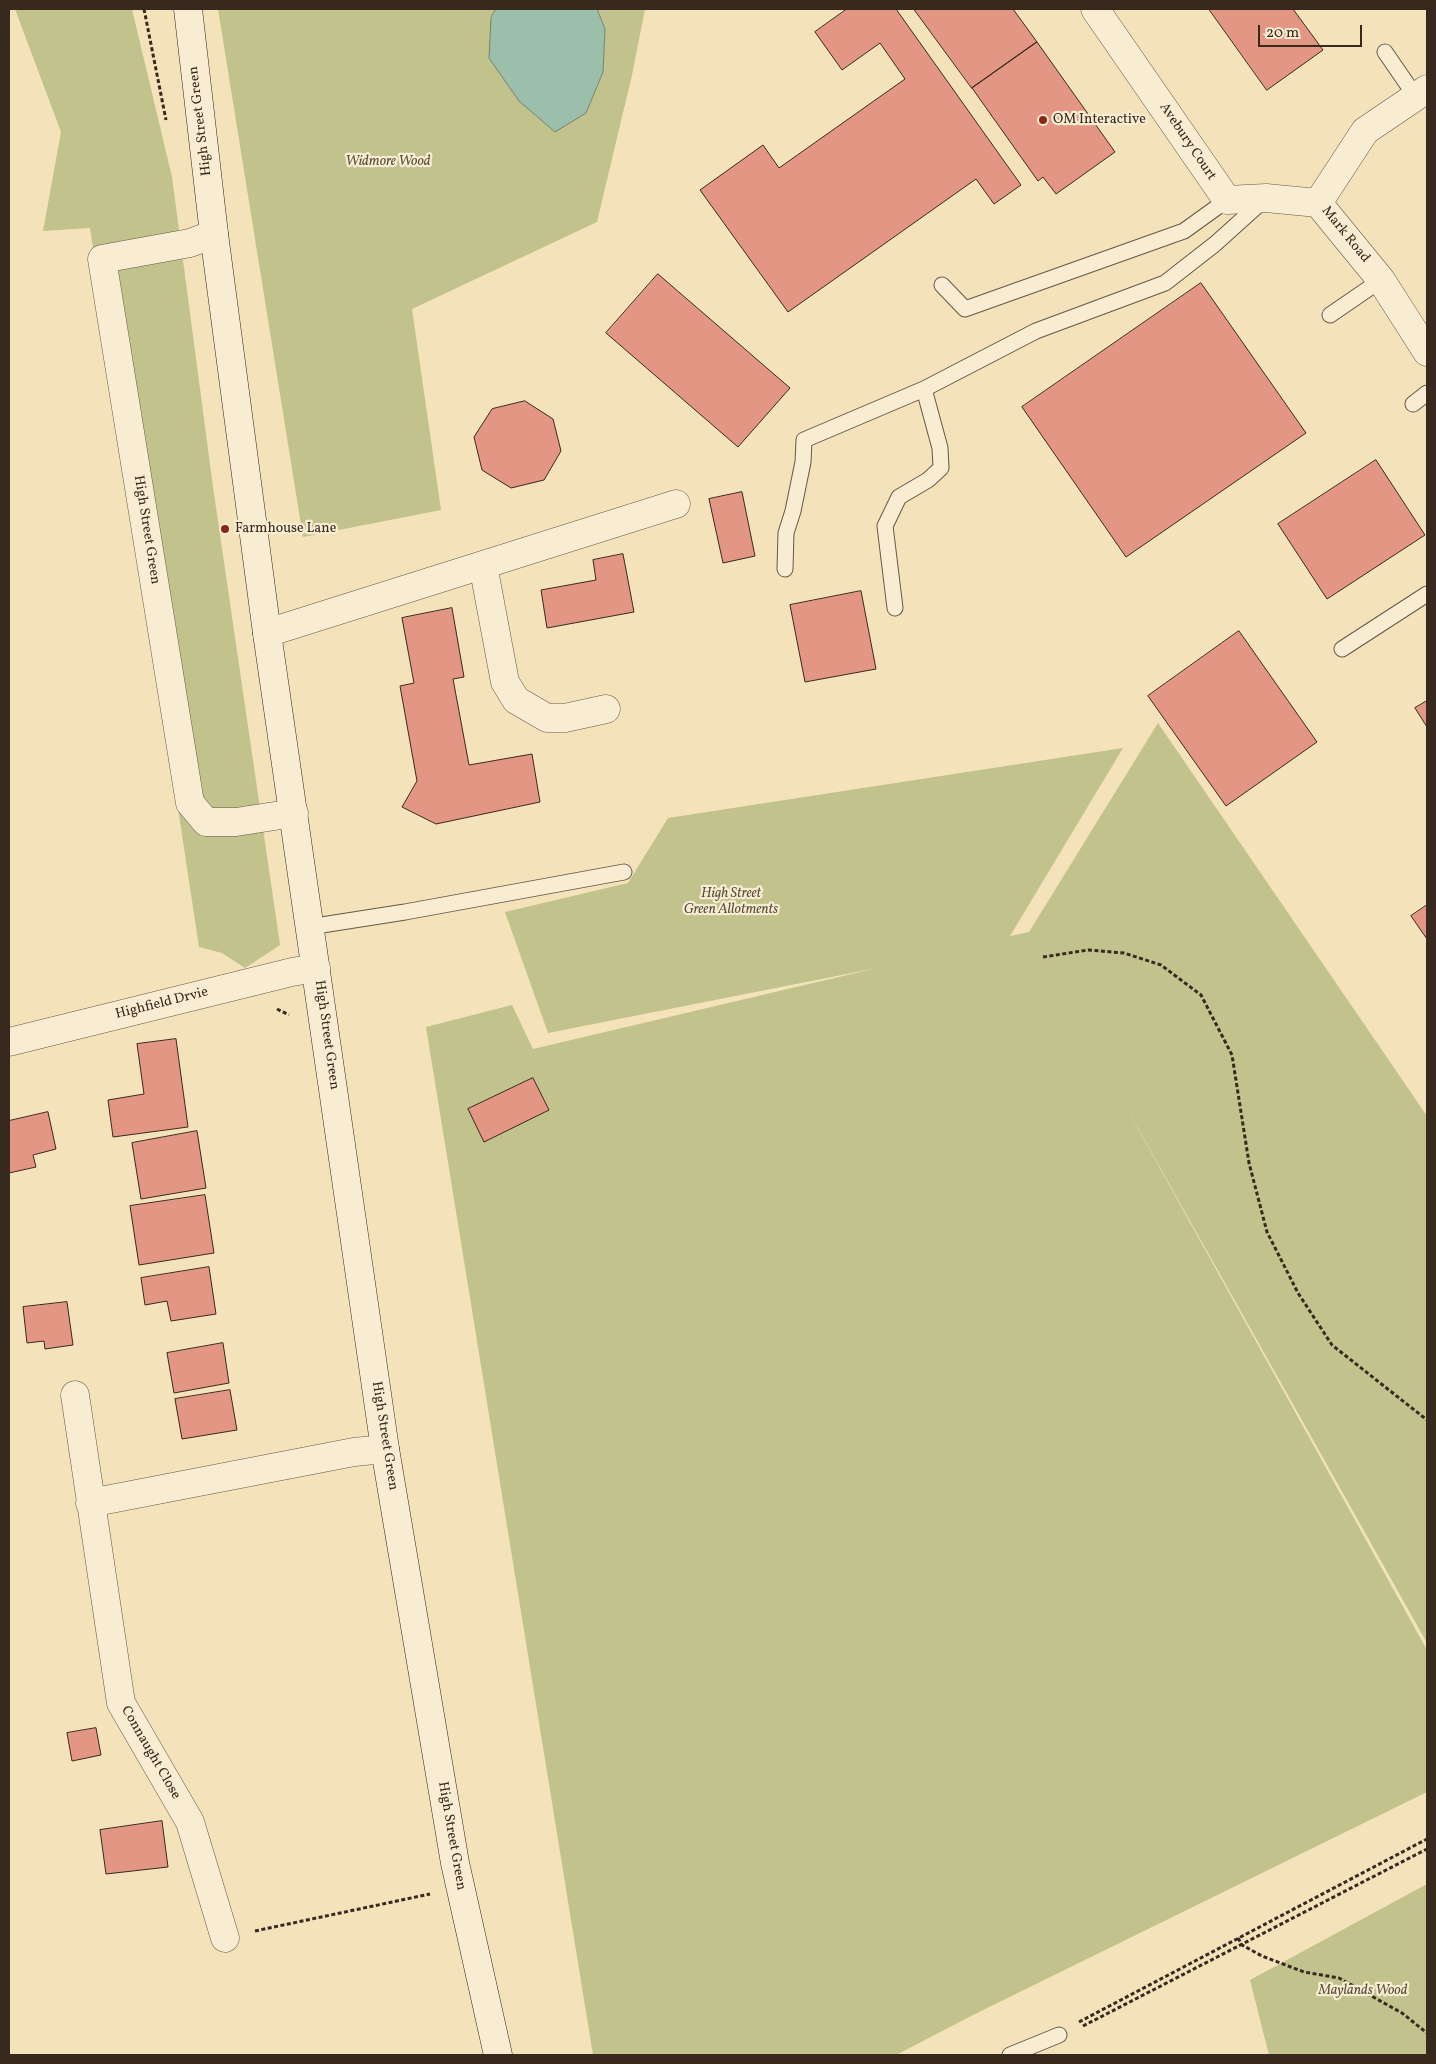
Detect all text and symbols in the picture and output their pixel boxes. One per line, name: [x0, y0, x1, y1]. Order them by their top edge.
scale bar: [1261, 15, 1365, 47]
text: 20 m: [1266, 23, 1299, 44]
street label: High Street Green: [186, 65, 216, 177]
street label: Avebury Court: [1155, 100, 1219, 184]
place label: OM Interactive: [1053, 112, 1146, 128]
marker: OM Interactive: [1037, 114, 1049, 126]
park label: Widmore Wood: [345, 154, 431, 170]
street label: Mark Road: [1317, 203, 1373, 267]
street label: High Street Green: [129, 474, 163, 586]
place label: Farmhouse Lane: [235, 521, 336, 537]
marker: Farmhouse Lane: [219, 523, 231, 535]
park label: High Street Green Allotments: [684, 886, 778, 919]
street label: High Street Green: [310, 979, 342, 1091]
street label: Highfield Drvie: [114, 984, 210, 1024]
street label: High Street Green: [367, 1380, 401, 1492]
street label: Connaught Close: [117, 1703, 183, 1803]
street label: High Street Green: [433, 1780, 469, 1892]
park label: Maylands Wood: [1319, 1983, 1407, 1999]

